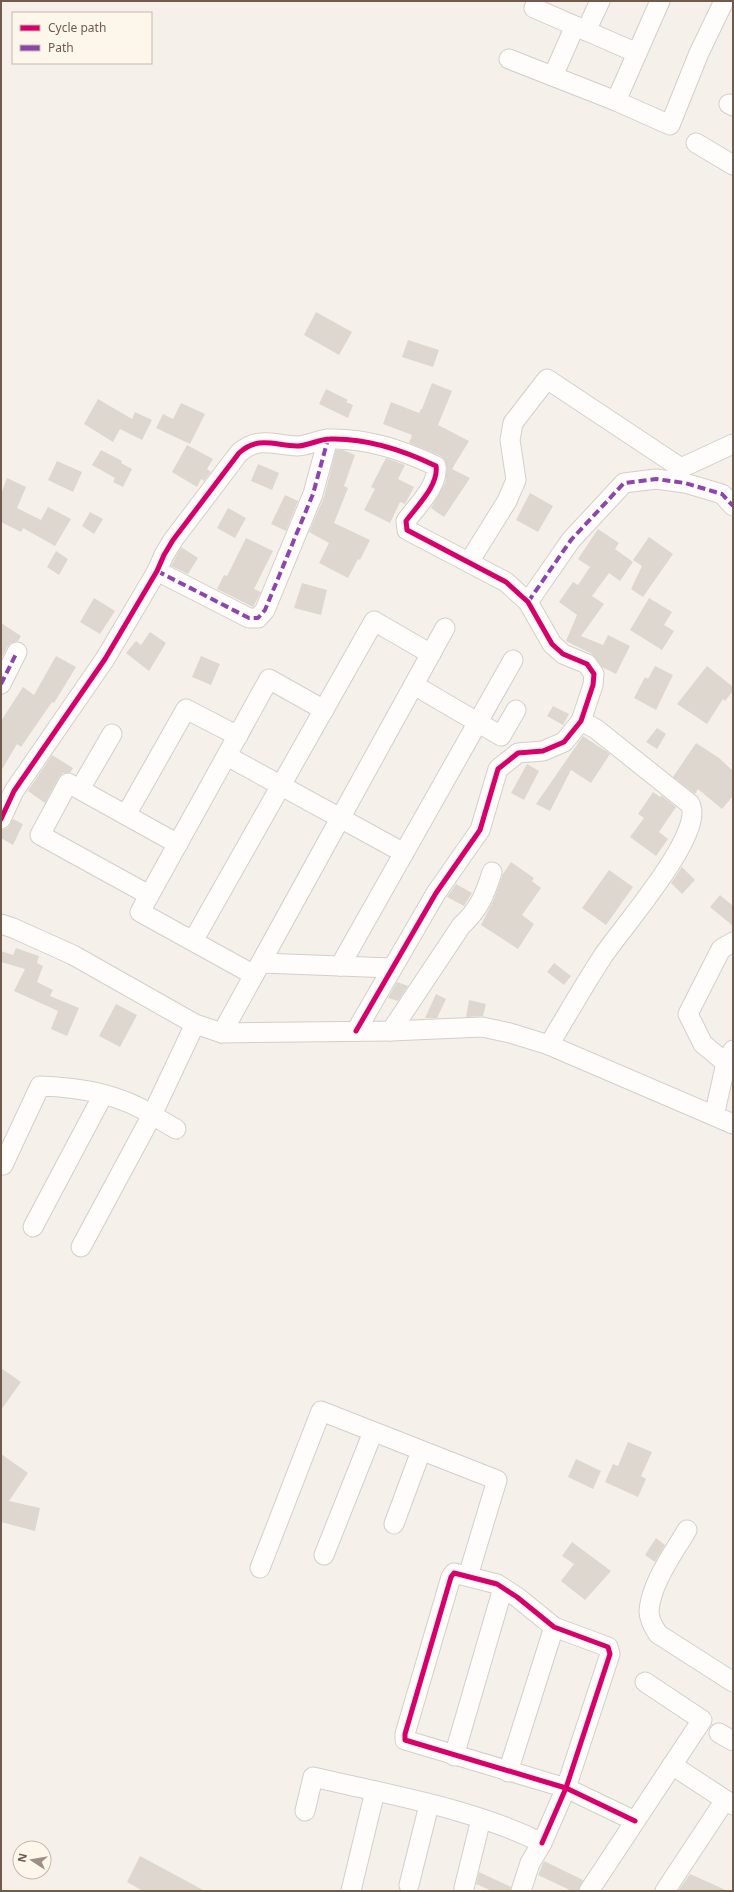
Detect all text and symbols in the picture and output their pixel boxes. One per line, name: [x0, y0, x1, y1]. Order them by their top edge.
legend: [12, 12, 152, 64]
text: Cycle path: [48, 19, 106, 36]
text: Path: [48, 39, 74, 56]
north arrow: [12, 1840, 52, 1880]
text: N: [13, 1852, 30, 1864]

